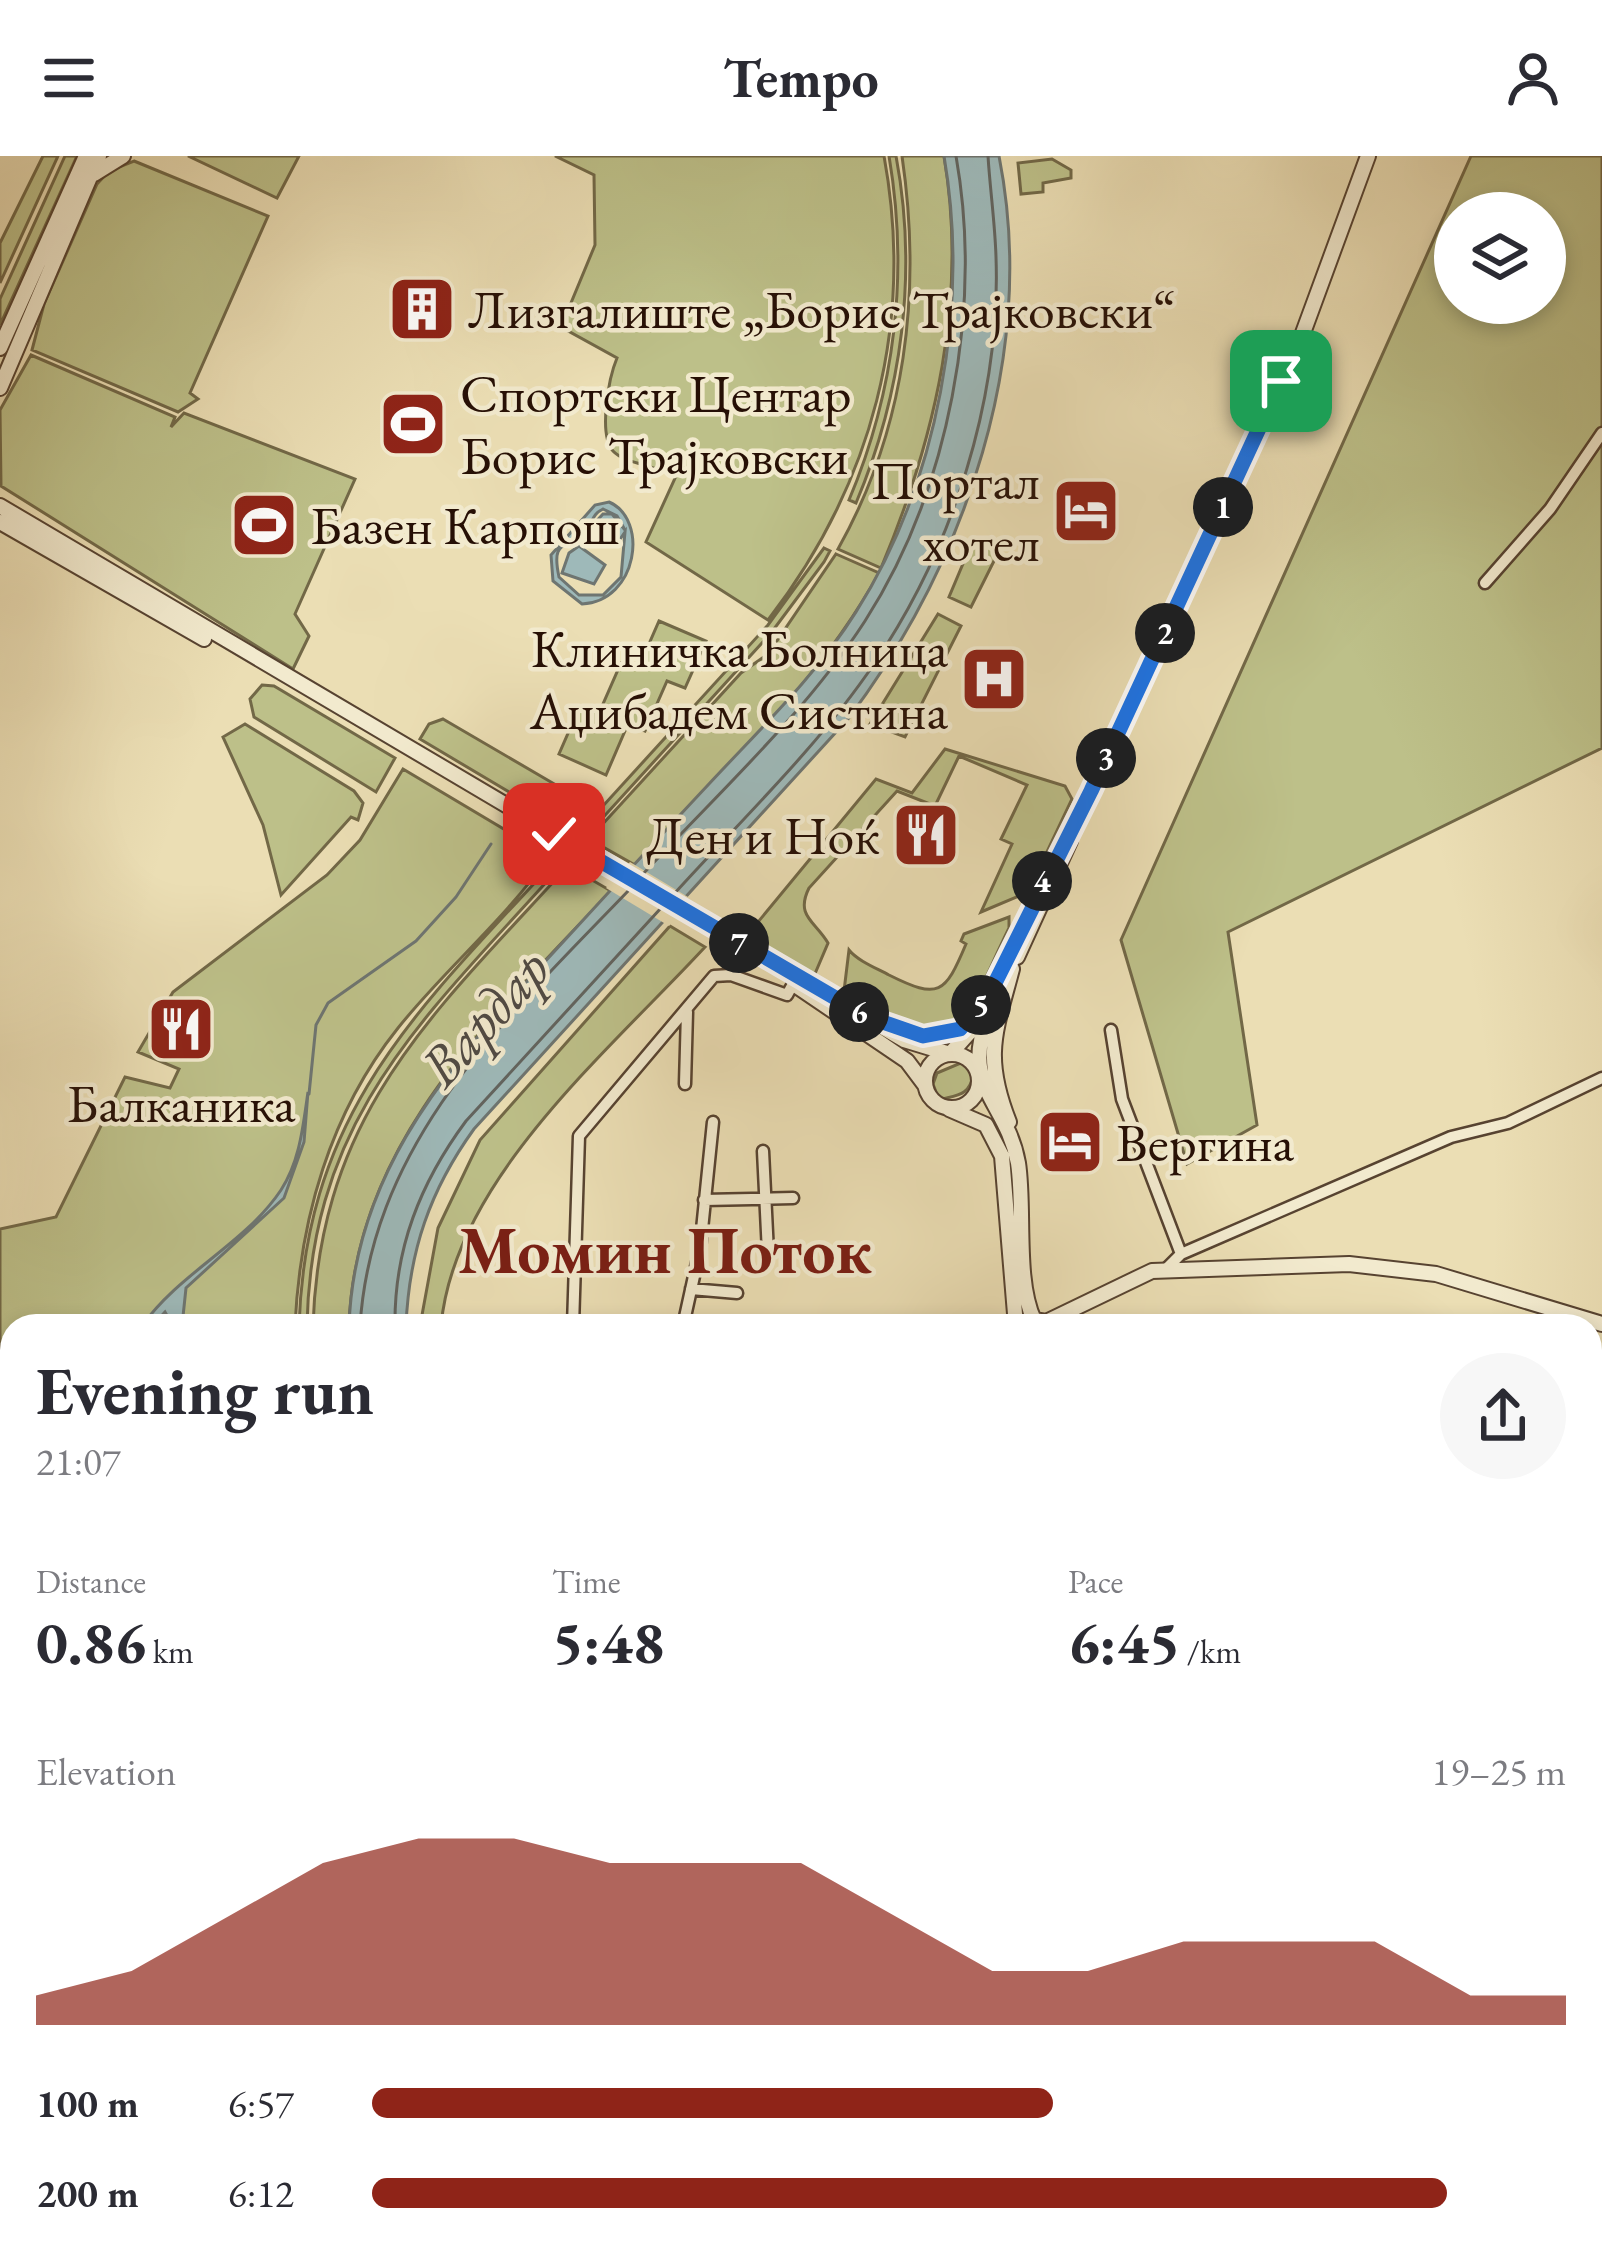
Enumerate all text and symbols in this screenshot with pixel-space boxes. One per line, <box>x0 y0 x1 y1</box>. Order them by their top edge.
text: Tempo <box>723 43 879 113</box>
icon: menu <box>36 45 102 111</box>
icon: person <box>1500 45 1566 111</box>
map controls <box>1434 192 1566 324</box>
button: layers <box>1434 192 1566 324</box>
building icon: Лизгалиште „Борис Трајковски“ <box>387 274 457 344</box>
place label: Лизгалиште „Борис Трајковски“ <box>468 274 1176 344</box>
pin <box>1230 330 1332 432</box>
icon: arrive <box>1248 348 1314 414</box>
place label: Спортски Центар Борис Трајковски <box>460 358 852 490</box>
sports icon: Спортски Центар Борис Трајковски <box>378 389 448 459</box>
place label: Портал хотел <box>871 445 1040 577</box>
hotel icon: Портал хотел <box>1051 476 1121 546</box>
pin: 1 <box>1193 477 1253 537</box>
text: 1 <box>1214 485 1232 528</box>
sports icon: Базен Карпош <box>229 490 299 560</box>
place label: Базен Карпош <box>310 490 620 560</box>
pin: 2 <box>1135 603 1195 663</box>
text: 2 <box>1156 611 1174 654</box>
place label: Клиничка Болница Аџибадем Систина <box>529 613 948 745</box>
hospital icon: Клиничка Болница Аџибадем Систина <box>959 644 1029 714</box>
pin: 3 <box>1076 728 1136 788</box>
text: 3 <box>1097 736 1115 779</box>
pin <box>503 783 605 885</box>
place label: Ден и Ноќ <box>646 800 880 870</box>
restaurant icon: Ден и Ноќ <box>891 800 961 870</box>
icon: check <box>521 801 587 867</box>
pin: 4 <box>1012 851 1072 911</box>
text: 4 <box>1033 859 1051 902</box>
pin: 7 <box>709 913 769 973</box>
text: 7 <box>730 921 748 964</box>
water label: Вардар <box>402 933 565 1103</box>
pin: 5 <box>951 975 1011 1035</box>
pin: 6 <box>829 982 889 1042</box>
text: 5 <box>972 983 990 1026</box>
text: 6 <box>850 990 868 1033</box>
restaurant icon: Балканика <box>146 994 216 1064</box>
place label: Балканика <box>67 1068 296 1138</box>
hotel icon: Вергина <box>1035 1107 1105 1177</box>
place label: Вергина <box>1116 1107 1295 1177</box>
district label: Момин Поток <box>458 1207 873 1293</box>
text: Evening run <box>36 1348 374 1434</box>
button: share <box>1440 1353 1566 1479</box>
text: 21:07 <box>36 1436 121 1487</box>
text: Distance <box>36 1560 146 1603</box>
text: Time <box>552 1560 621 1603</box>
text: Pace <box>1068 1560 1123 1603</box>
text: 0.86 <box>36 1603 146 1681</box>
text: 5:48 <box>552 1603 664 1681</box>
text: 6:45 <box>1068 1603 1180 1681</box>
text: km <box>146 1630 194 1673</box>
text: /km <box>1180 1630 1241 1673</box>
text: Elevation <box>36 1746 176 1797</box>
text: 19–25 m <box>1432 1746 1566 1797</box>
text: 100 m <box>36 2078 139 2129</box>
text: 6:57 <box>228 2078 294 2129</box>
text: 200 m <box>36 2168 139 2219</box>
text: 6:12 <box>228 2168 294 2219</box>

